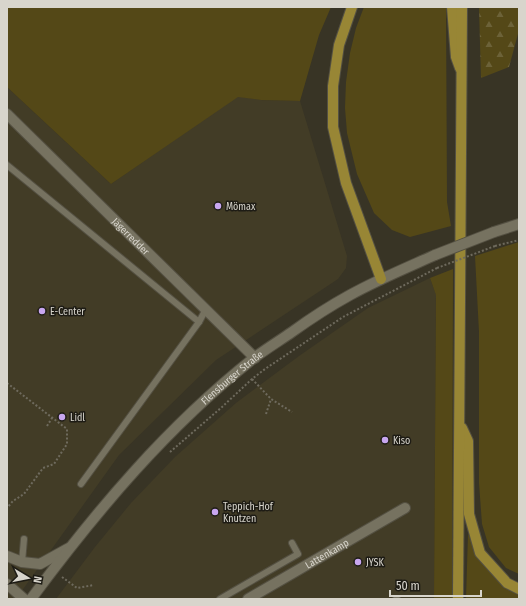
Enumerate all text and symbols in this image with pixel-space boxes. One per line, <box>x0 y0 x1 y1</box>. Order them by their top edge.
marker: Mömax <box>213 201 223 211</box>
place label: Mömax <box>226 201 256 213</box>
street label: Jägerredder <box>109 216 152 258</box>
marker: E-Center <box>37 306 47 316</box>
place label: E-Center <box>50 306 85 318</box>
street label: Flensburger Straße <box>199 348 266 407</box>
marker: Lidl <box>57 412 67 422</box>
place label: Lidl <box>70 412 85 424</box>
marker: Kiso <box>380 435 390 445</box>
place label: Kiso <box>393 435 410 447</box>
place label: Teppich-Hof Knutzen <box>223 501 274 525</box>
marker: Teppich-Hof Knutzen <box>210 507 220 517</box>
street label: Lattenkamp <box>303 537 351 572</box>
marker: JYSK <box>353 557 363 567</box>
place label: JYSK <box>366 557 384 569</box>
north arrow <box>8 558 48 598</box>
scale bar <box>390 572 481 598</box>
text: N <box>30 575 44 584</box>
text: 50 m <box>396 579 420 593</box>

